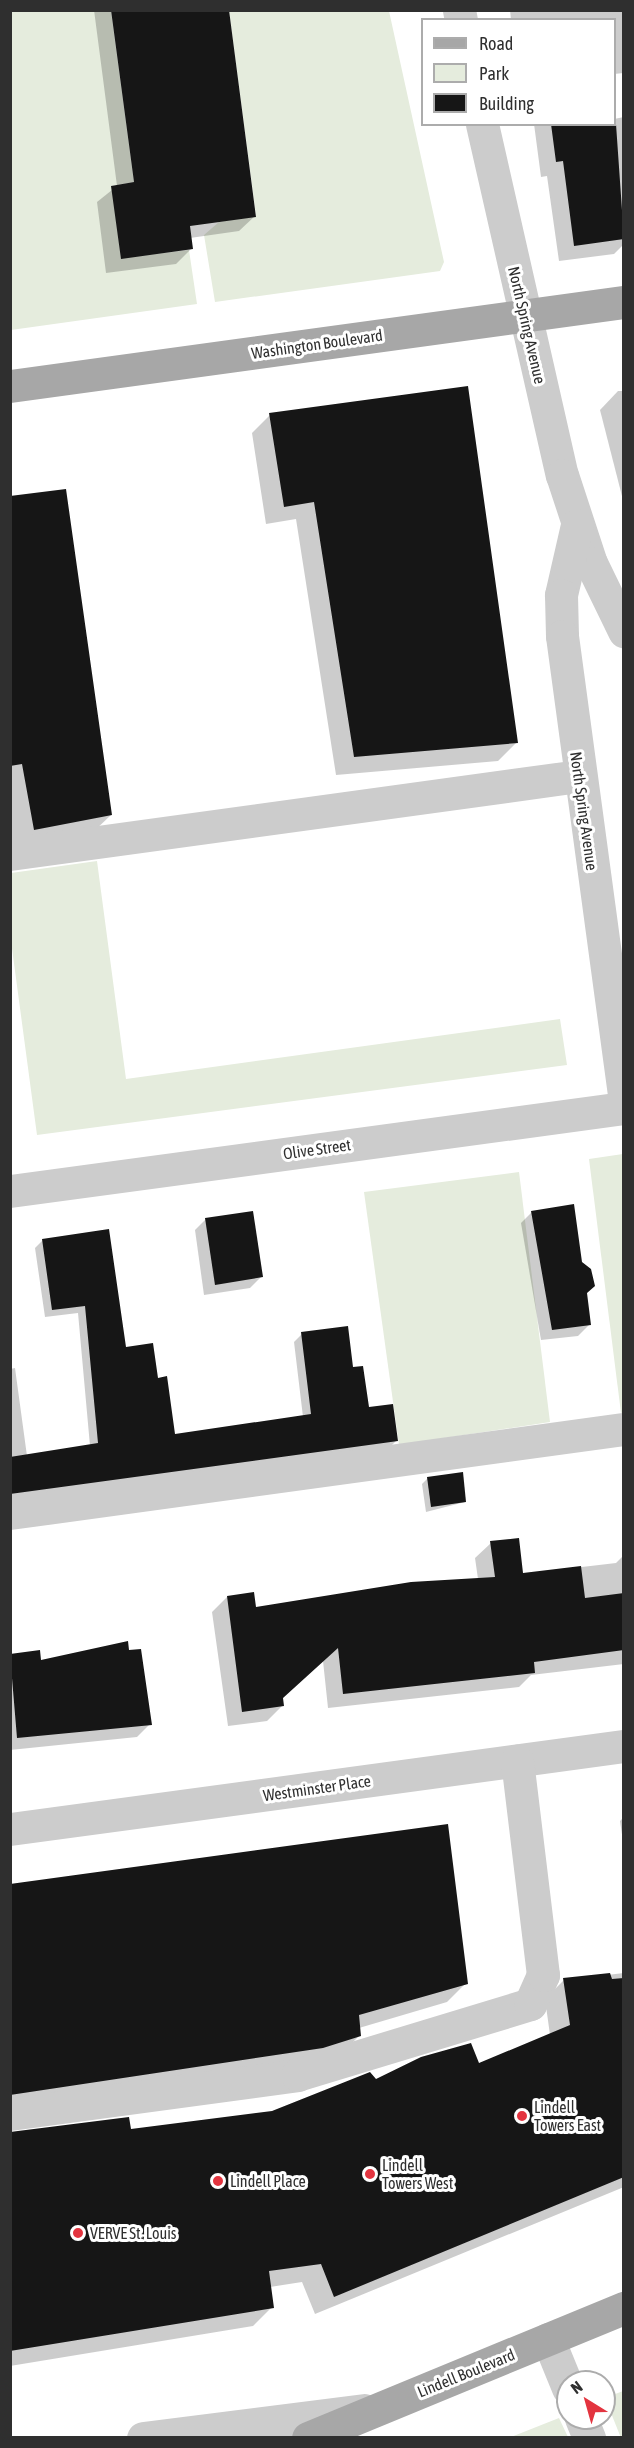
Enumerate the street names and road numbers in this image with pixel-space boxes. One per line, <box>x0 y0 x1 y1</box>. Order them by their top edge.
street label: North Spring Avenue <box>504 264 550 386</box>
street label: Washington Boulevard <box>250 325 384 363</box>
street label: North Spring Avenue <box>566 750 602 872</box>
street label: Olive Street <box>282 1135 352 1163</box>
street label: Westminster Place <box>262 1771 372 1805</box>
street label: Lindell Boulevard <box>414 2345 518 2401</box>

